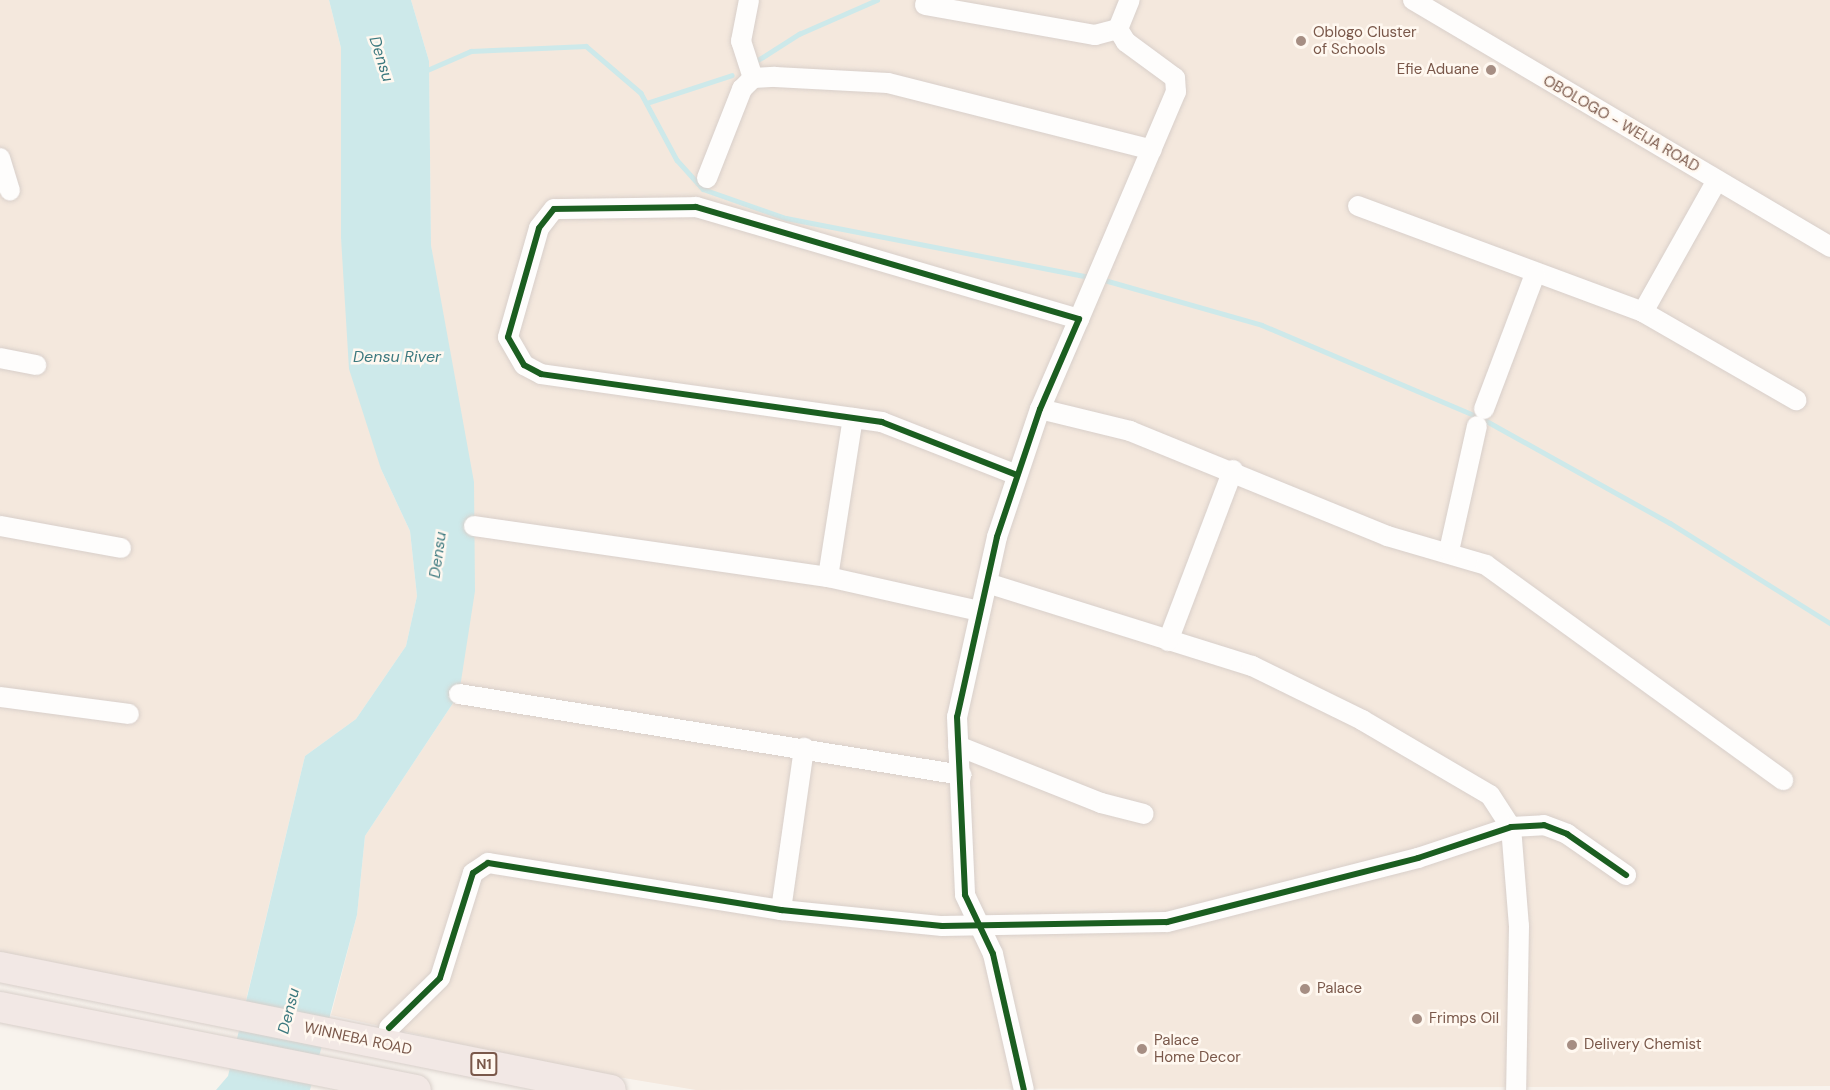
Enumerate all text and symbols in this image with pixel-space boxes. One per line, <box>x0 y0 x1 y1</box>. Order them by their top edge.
place label: Oblogo Cluster of Schools <box>1313 23 1417 58</box>
water label: Densu <box>365 34 397 84</box>
marker: Oblogo Cluster of Schools <box>1294 34 1308 48</box>
place label: Efie Aduane <box>1397 61 1479 79</box>
marker: Efie Aduane <box>1484 63 1498 77</box>
street label: OBOLOGO - WEIJA ROAD <box>1540 72 1702 176</box>
water label: Densu River <box>353 347 441 367</box>
water label: Densu <box>425 531 451 579</box>
place label: Palace <box>1317 980 1362 998</box>
marker: Palace <box>1298 982 1312 996</box>
water label: Densu <box>274 986 304 1036</box>
place label: Frimps Oil <box>1429 1010 1499 1028</box>
marker: Frimps Oil <box>1410 1012 1424 1026</box>
street label: WINNEBA ROAD <box>302 1019 414 1059</box>
place label: Palace Home Decor <box>1154 1031 1241 1066</box>
place label: Delivery Chemist <box>1584 1036 1702 1054</box>
marker: Delivery Chemist <box>1565 1038 1579 1052</box>
marker: Palace Home Decor <box>1135 1042 1149 1056</box>
road number: N1 <box>469 1053 499 1075</box>

